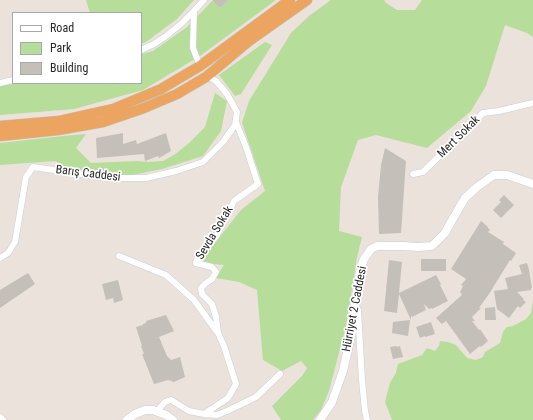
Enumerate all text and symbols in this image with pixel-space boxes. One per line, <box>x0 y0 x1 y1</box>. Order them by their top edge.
legend <box>12 12 142 84</box>
text: Road <box>50 21 74 35</box>
text: Park <box>50 41 71 55</box>
text: Building <box>50 61 88 75</box>
street label: Mert Sokak <box>435 113 483 161</box>
street label: Barış Caddesi <box>55 163 121 185</box>
street label: Sevda Sokak <box>193 204 237 262</box>
street label: Hürriyet 2 Caddesi <box>340 265 370 353</box>

